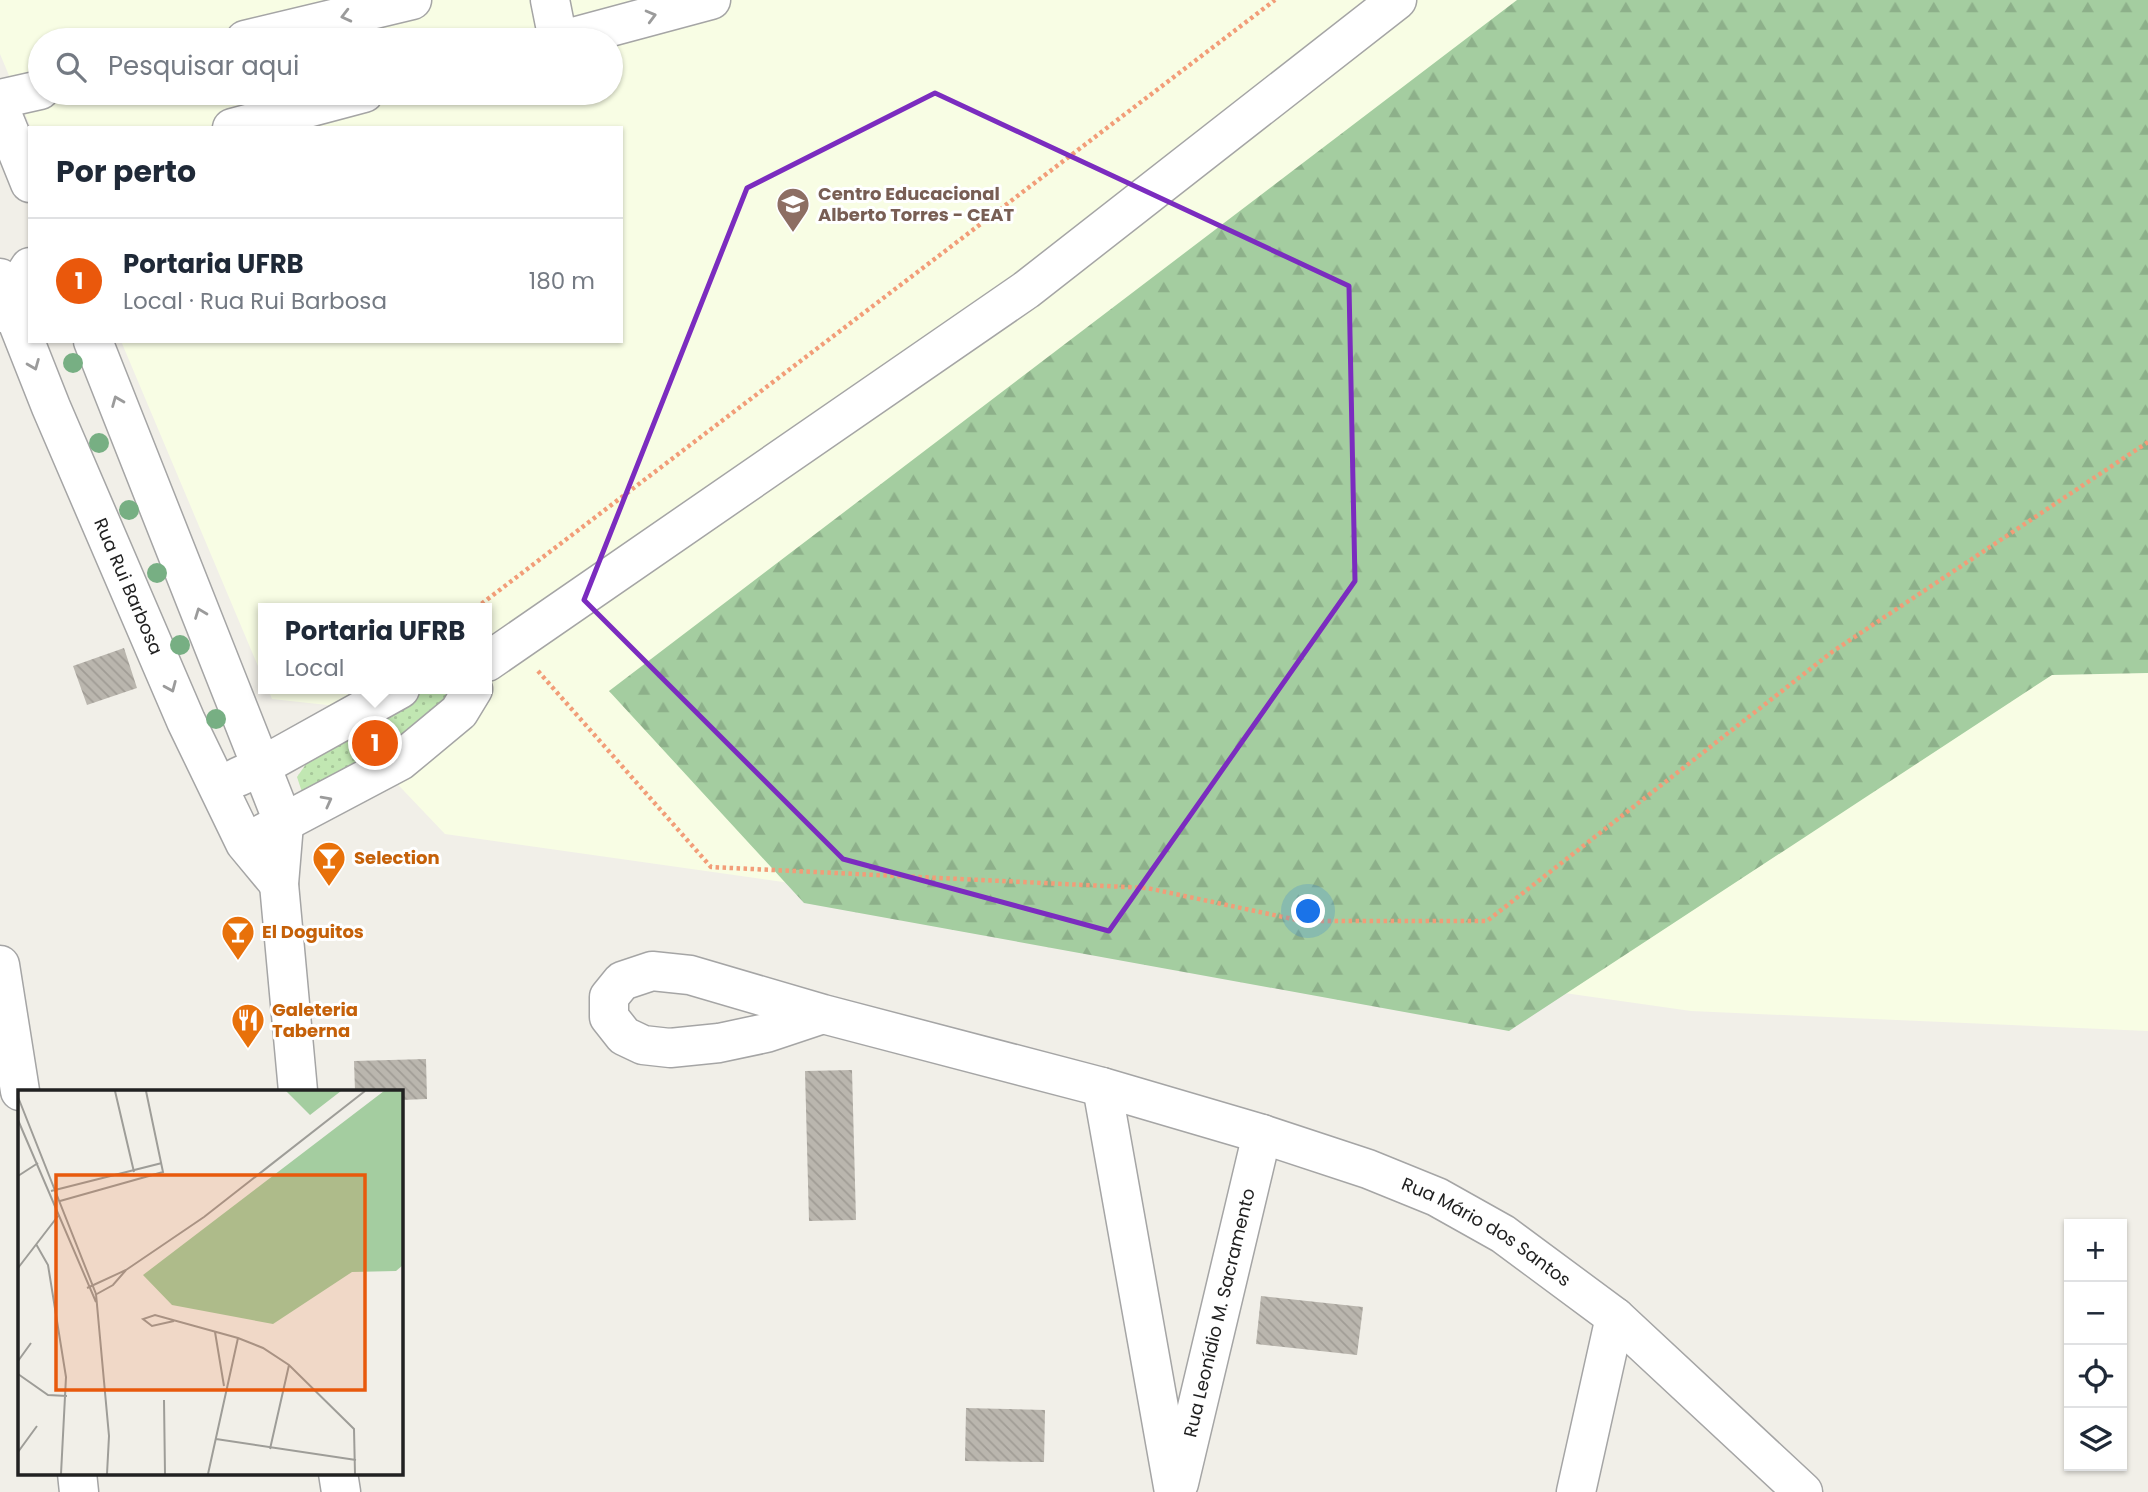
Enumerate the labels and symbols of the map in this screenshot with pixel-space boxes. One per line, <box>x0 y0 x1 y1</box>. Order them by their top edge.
one-way arrow <box>340 8 352 22</box>
one-way arrow <box>645 10 657 24</box>
place label: Centro Educacional Alberto Torres - CEAT <box>818 181 1015 227</box>
school or university icon: Centro Educacional Alberto Torres - CEAT <box>774 185 812 234</box>
one-way arrow <box>26 358 40 370</box>
one-way arrow <box>111 395 125 407</box>
street label: Rua Rui Barbosa <box>88 514 169 658</box>
one-way arrow <box>194 607 208 619</box>
one-way arrow <box>163 680 177 692</box>
pin: 1 <box>352 717 398 769</box>
one-way arrow <box>320 796 333 809</box>
bar icon: Selection <box>310 839 348 888</box>
place label: Selection <box>354 845 440 870</box>
your location <box>1291 894 1325 928</box>
bar icon: El Doguitos <box>219 913 257 962</box>
place label: El Doguitos <box>262 919 364 944</box>
place label: Galeteria Taberna <box>272 997 358 1043</box>
restaurant icon: Galeteria Taberna <box>229 1001 267 1050</box>
inset map <box>18 1090 402 1474</box>
street label: Rua Mário dos Santos <box>1398 1171 1576 1292</box>
street label: Rua Leonídio M. Sacramento <box>1177 1186 1261 1440</box>

